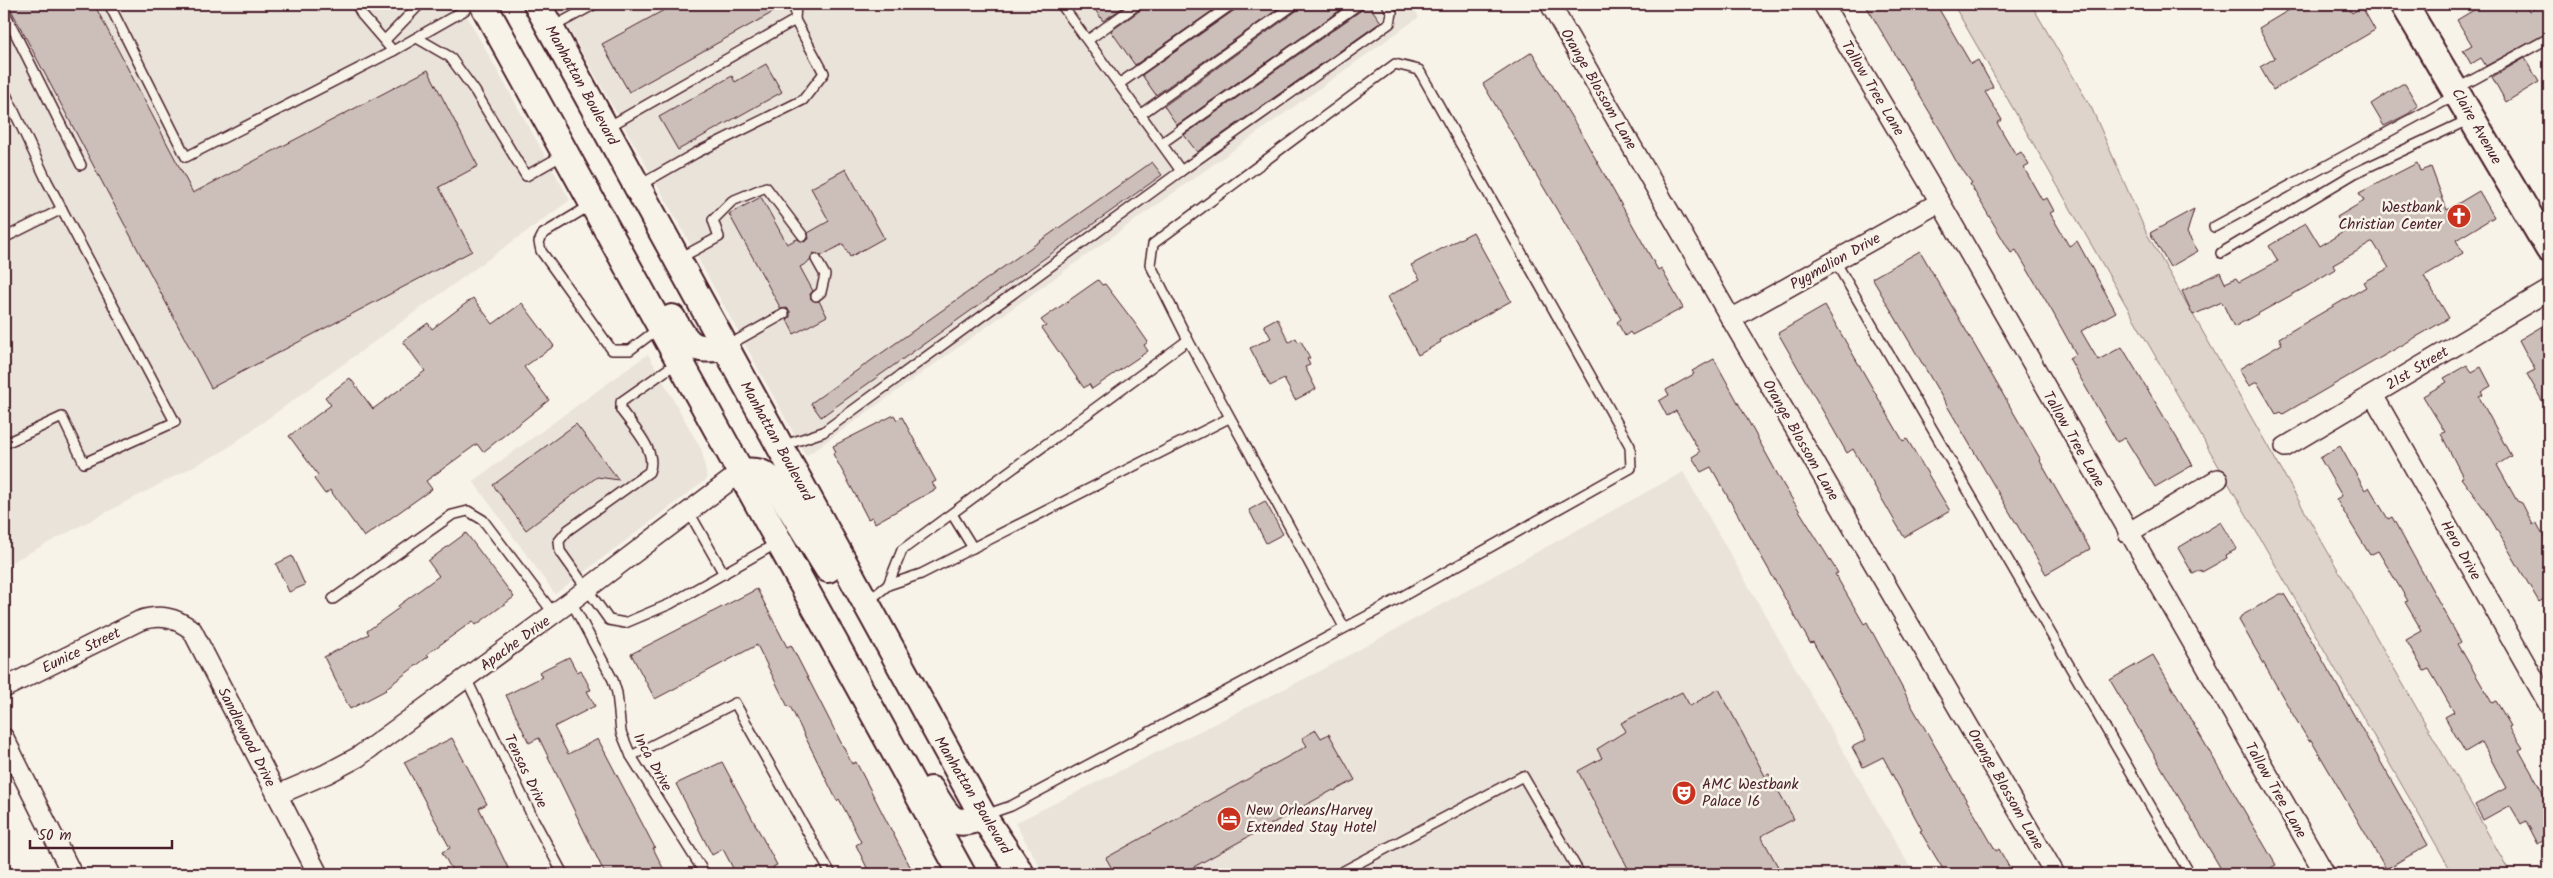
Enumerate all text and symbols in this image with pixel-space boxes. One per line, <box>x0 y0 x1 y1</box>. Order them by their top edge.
street label: Manhattan Boulevard <box>538 21 624 151</box>
street label: Orange Blossom Lane <box>1554 24 1643 155</box>
street label: Tallow Tree Lane <box>1834 36 1910 141</box>
street label: Claire Avenue <box>2444 84 2508 170</box>
place label: Westbank Christian Center <box>2338 196 2443 237</box>
church icon: Westbank Christian Center <box>2446 203 2472 229</box>
street label: Pygmalion Drive <box>1786 227 1886 297</box>
street label: 21st Street <box>2381 341 2454 397</box>
street label: Orange Blossom Lane <box>1756 375 1845 506</box>
street label: Manhattan Boulevard <box>733 377 819 507</box>
street label: Tallow Tree Lane <box>2036 387 2111 492</box>
street label: Hero Drive <box>2433 516 2487 585</box>
street label: Apache Drive <box>475 610 556 678</box>
street label: Eunice Street <box>38 621 125 680</box>
street label: Sandlewood Drive <box>211 683 282 792</box>
street label: Orange Blossom Lane <box>1961 724 2050 855</box>
street label: Inca Drive <box>626 729 678 796</box>
street label: Tensas Drive <box>497 730 554 813</box>
street label: Manhattan Boulevard <box>927 732 1017 860</box>
street label: Tallow Tree Lane <box>2238 738 2313 843</box>
place label: AMC Westbank Palace 16 <box>1702 773 1800 814</box>
theatre icon: AMC Westbank Palace 16 <box>1671 780 1697 806</box>
place label: New Orleans/Harvey Extended Stay Hotel <box>1246 799 1377 840</box>
hotel icon: New Orleans/Harvey Extended Stay Hotel <box>1216 806 1242 832</box>
scale bar <box>30 818 172 850</box>
text: 50 m <box>38 824 72 848</box>

